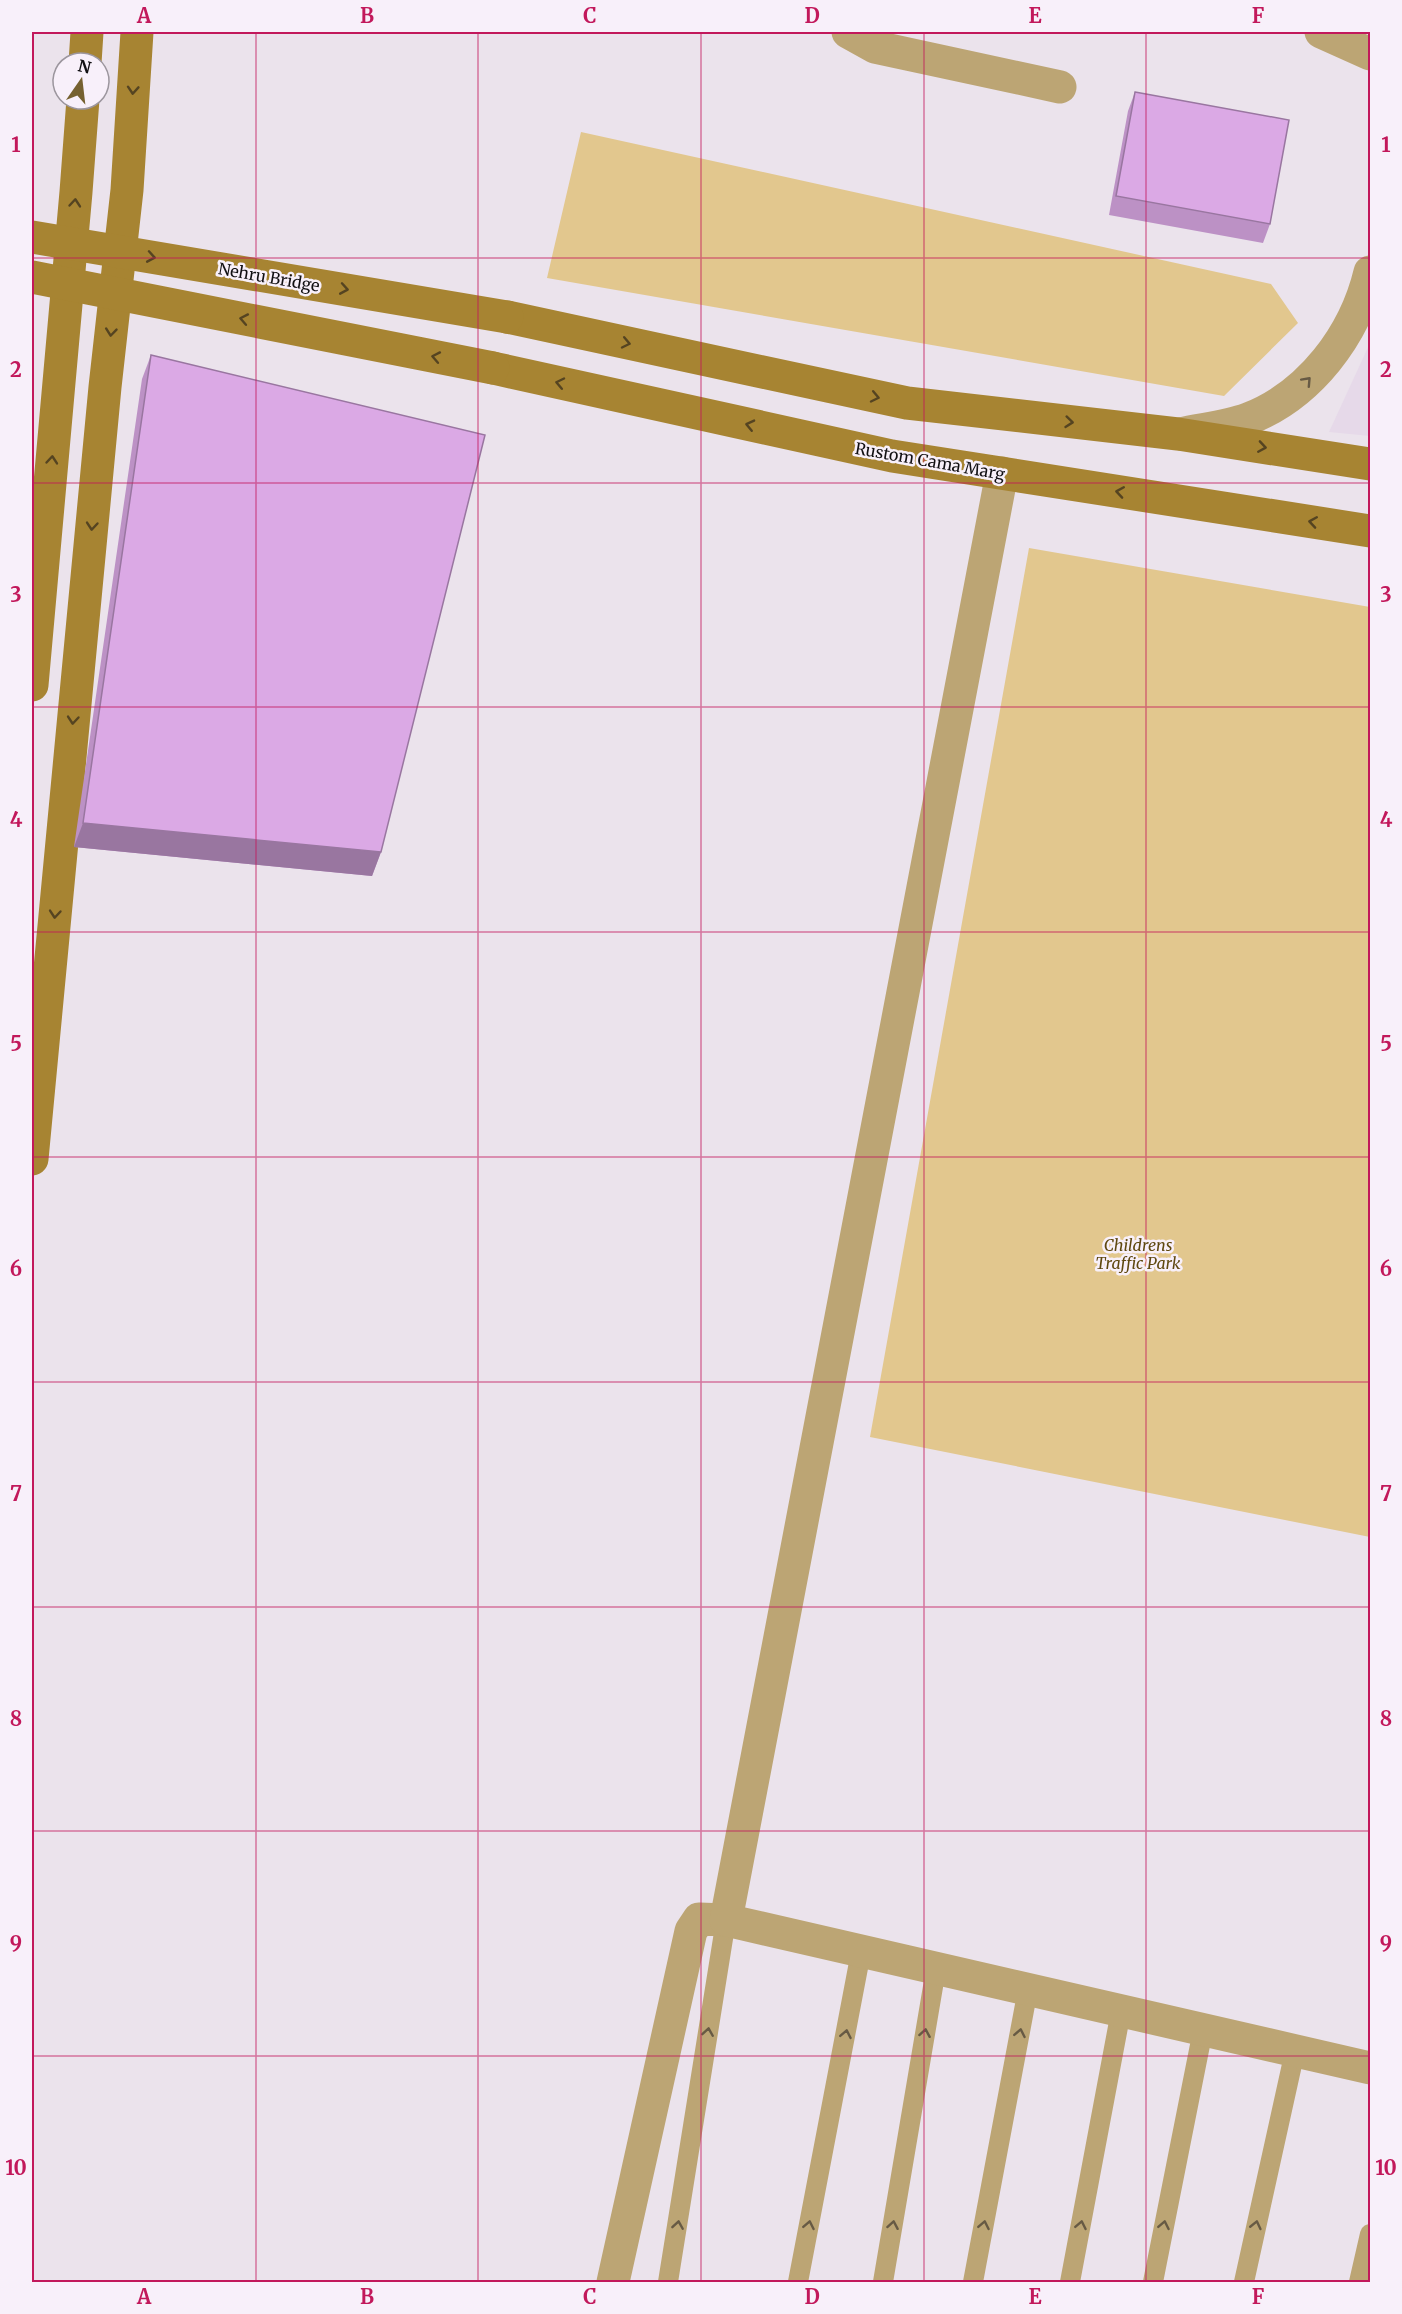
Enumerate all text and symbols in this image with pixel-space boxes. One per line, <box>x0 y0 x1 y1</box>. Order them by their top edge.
text: A <box>136 3 152 28</box>
text: B <box>360 3 374 28</box>
text: C <box>583 3 597 28</box>
text: D <box>804 3 820 28</box>
text: E <box>1028 3 1042 28</box>
text: F <box>1252 3 1265 28</box>
north arrow <box>51 51 111 111</box>
text: N <box>76 55 94 78</box>
one-way arrow <box>127 85 140 94</box>
text: 1 <box>11 132 21 157</box>
text: 1 <box>1381 132 1391 157</box>
one-way arrow <box>69 198 82 207</box>
one-way arrow <box>146 250 156 263</box>
street label: Nehru Bridge <box>217 258 321 296</box>
one-way arrow <box>339 283 348 295</box>
one-way arrow <box>240 313 250 326</box>
one-way arrow <box>105 327 118 336</box>
one-way arrow <box>621 335 631 348</box>
one-way arrow <box>431 351 441 364</box>
text: 2 <box>10 357 22 382</box>
text: 2 <box>1380 357 1392 382</box>
one-way arrow <box>555 377 565 390</box>
one-way arrow <box>1300 377 1311 388</box>
one-way arrow <box>870 389 880 402</box>
one-way arrow <box>1064 415 1073 428</box>
one-way arrow <box>746 420 756 433</box>
street label: Rustom Cama Marg <box>853 438 1007 484</box>
one-way arrow <box>1257 440 1267 453</box>
one-way arrow <box>45 455 58 464</box>
one-way arrow <box>1115 486 1125 499</box>
one-way arrow <box>1308 517 1317 529</box>
one-way arrow <box>86 521 99 530</box>
text: 3 <box>10 582 22 607</box>
text: 3 <box>1380 582 1392 607</box>
one-way arrow <box>67 715 80 724</box>
text: 4 <box>10 807 23 832</box>
text: 4 <box>1380 807 1393 832</box>
one-way arrow <box>49 909 62 918</box>
text: 5 <box>10 1031 22 1056</box>
text: 5 <box>1380 1031 1392 1056</box>
park label: Childrens Traffic Park <box>1095 1235 1181 1273</box>
text: 6 <box>10 1256 22 1281</box>
text: 6 <box>1380 1256 1392 1281</box>
text: 7 <box>10 1481 22 1506</box>
text: 7 <box>1380 1481 1392 1506</box>
text: 8 <box>10 1706 22 1731</box>
text: 8 <box>1380 1706 1392 1731</box>
text: 9 <box>10 1931 22 1956</box>
text: 9 <box>1380 1931 1392 1956</box>
one-way arrow <box>701 2027 714 2037</box>
one-way arrow <box>919 2028 931 2037</box>
one-way arrow <box>839 2029 852 2039</box>
one-way arrow <box>1013 2029 1026 2039</box>
text: 10 <box>5 2155 27 2180</box>
text: 10 <box>1375 2155 1397 2180</box>
one-way arrow <box>671 2220 683 2229</box>
one-way arrow <box>802 2220 815 2230</box>
one-way arrow <box>886 2220 899 2230</box>
one-way arrow <box>977 2220 990 2230</box>
one-way arrow <box>1074 2220 1087 2230</box>
one-way arrow <box>1157 2220 1170 2230</box>
one-way arrow <box>1249 2221 1262 2231</box>
text: A <box>136 2284 152 2309</box>
text: B <box>360 2284 374 2309</box>
text: C <box>583 2284 597 2309</box>
text: D <box>804 2284 820 2309</box>
text: E <box>1028 2284 1042 2309</box>
text: F <box>1252 2284 1265 2309</box>

